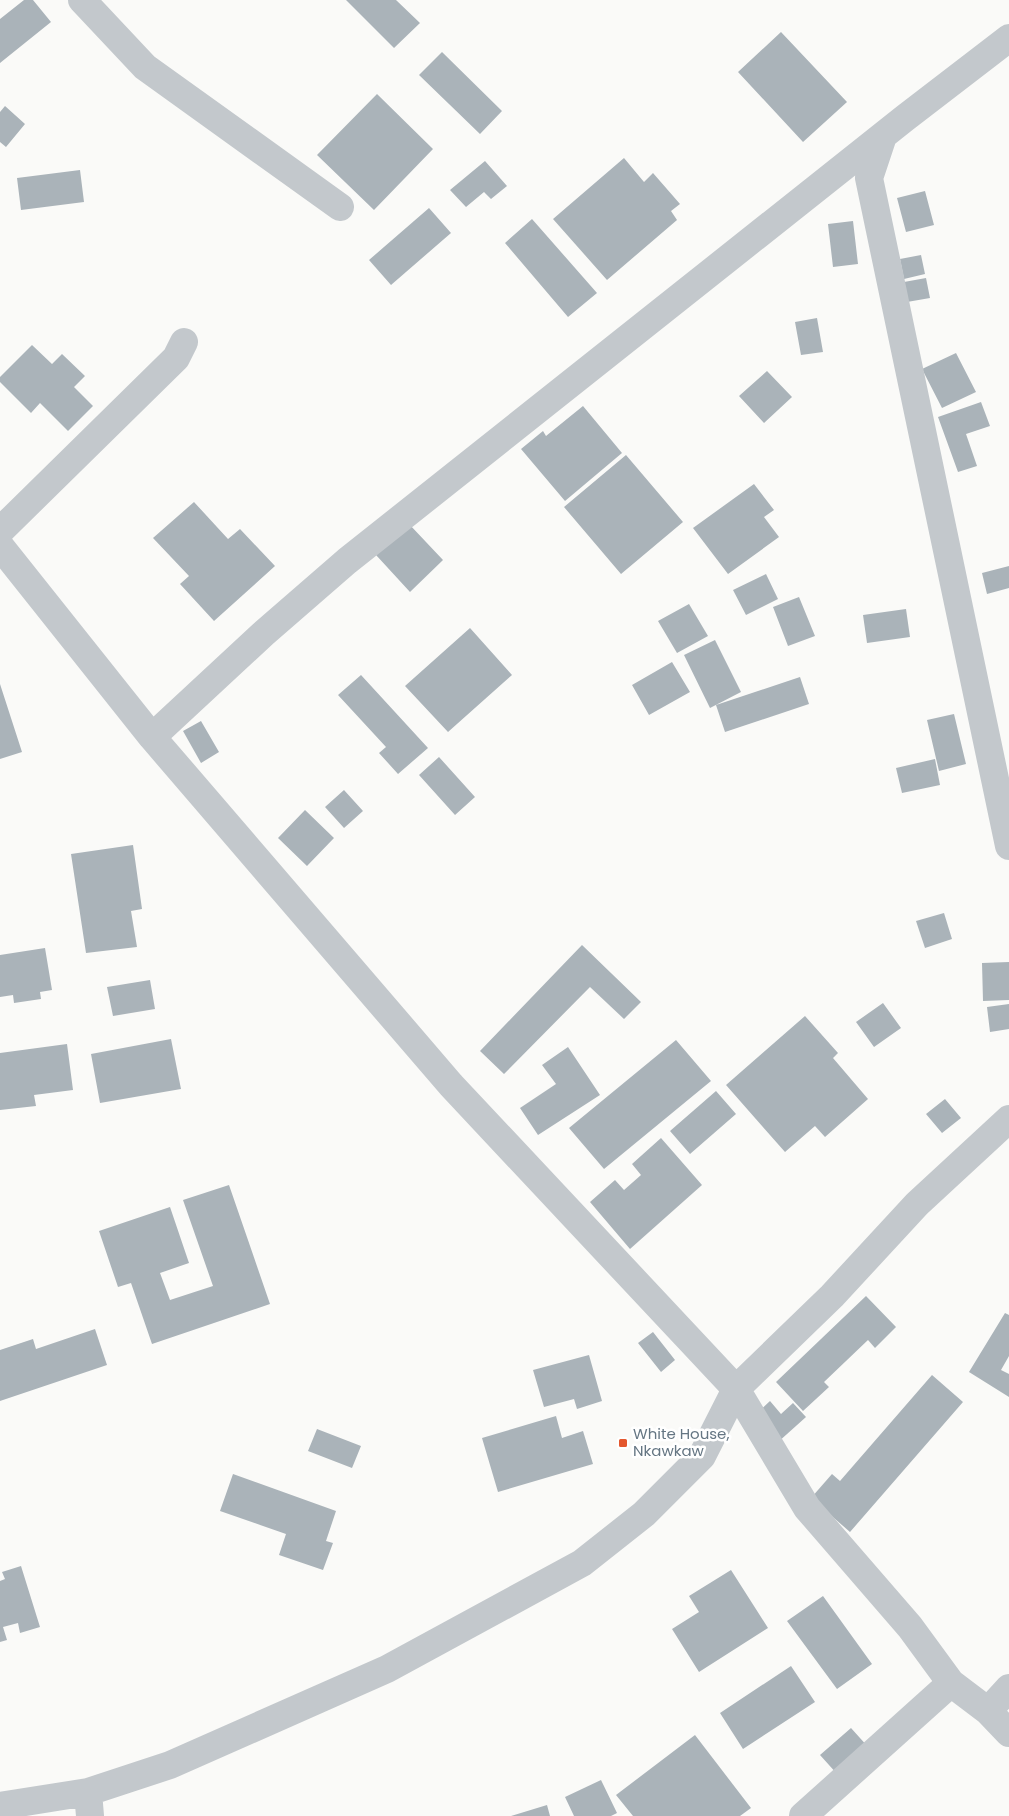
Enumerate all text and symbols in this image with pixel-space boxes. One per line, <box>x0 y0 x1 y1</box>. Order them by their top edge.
place label: White House, Nkawkaw <box>633 1423 729 1461</box>
marker: White House, Nkawkaw <box>617 1437 629 1449</box>

